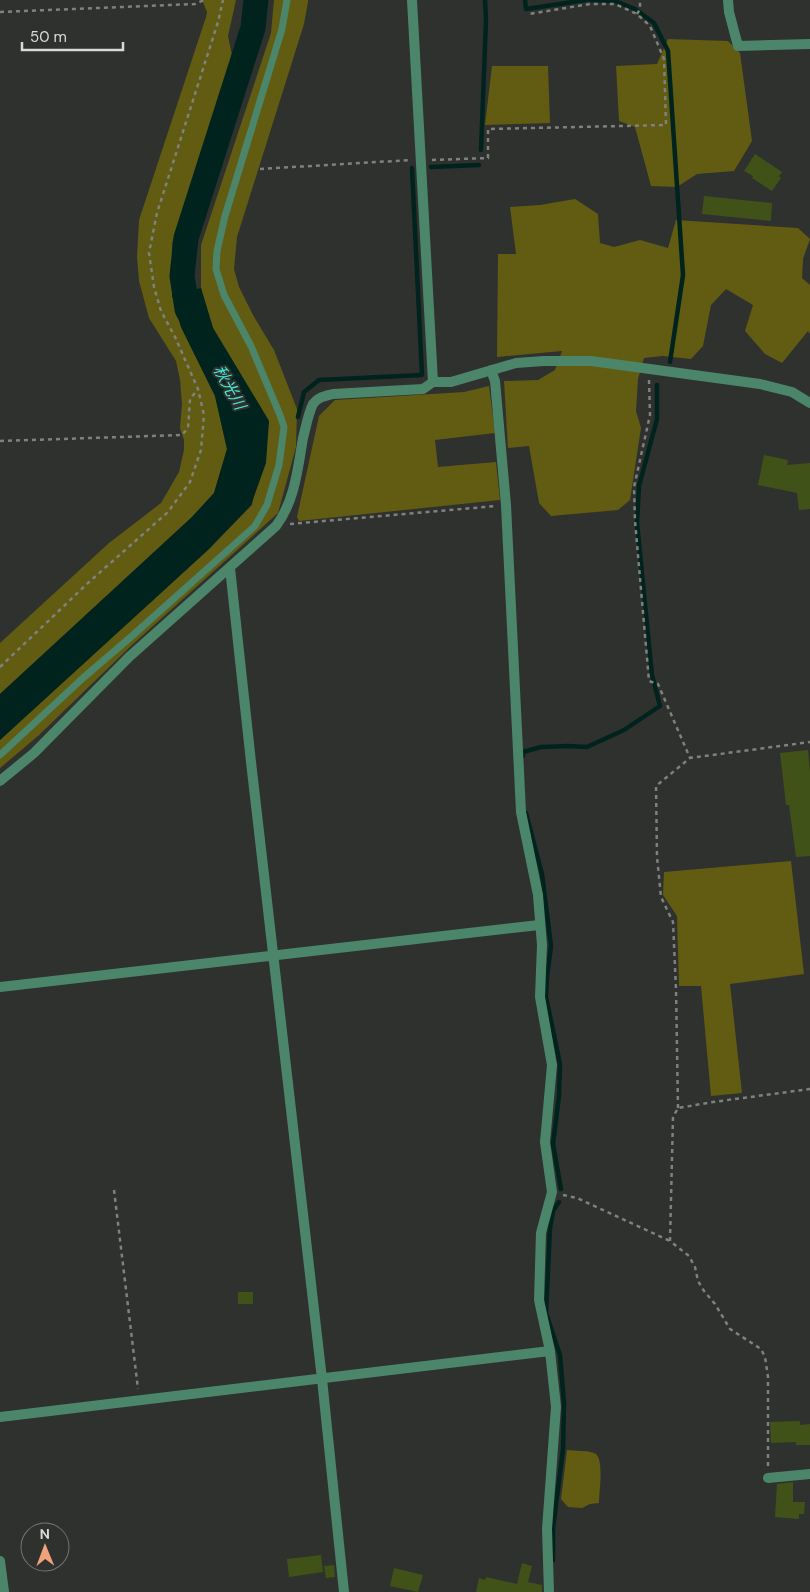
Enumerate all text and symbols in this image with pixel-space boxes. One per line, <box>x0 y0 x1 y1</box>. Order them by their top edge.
scale bar <box>22 20 124 52</box>
text: 50 m <box>30 27 67 47</box>
water label: 秋光川 <box>209 361 251 415</box>
north arrow <box>20 1522 70 1572</box>
text: N <box>40 1525 50 1543</box>

